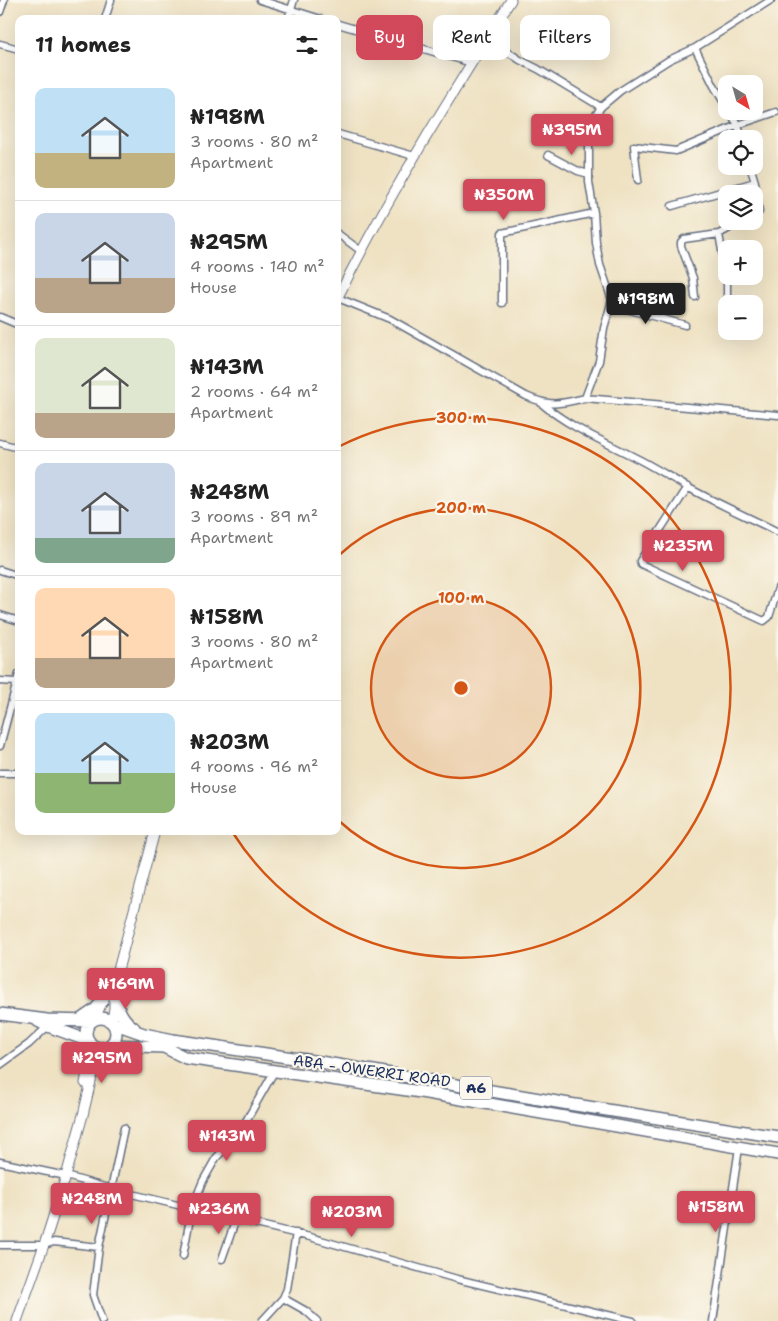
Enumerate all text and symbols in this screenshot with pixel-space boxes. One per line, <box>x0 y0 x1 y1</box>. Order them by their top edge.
chip: Buy <box>356 15 423 60</box>
chip: Rent <box>433 15 510 60</box>
chip: Filters <box>520 15 610 60</box>
text: 11 homes <box>35 31 131 59</box>
icon: filters <box>293 31 321 59</box>
north arrow <box>718 75 762 120</box>
map controls <box>718 75 763 340</box>
text: ₦198M <box>190 103 265 131</box>
icon: home <box>75 108 135 168</box>
pin: ₦395M <box>537 114 607 156</box>
text: ₦395M <box>542 119 602 140</box>
button: locate <box>718 130 763 175</box>
text: 3 rooms · 80 m² <box>190 131 318 152</box>
text: Apartment <box>190 152 273 173</box>
pin: ₦350M <box>469 178 539 221</box>
text: ₦350M <box>474 184 534 205</box>
button: layers <box>718 185 763 230</box>
text: ₦295M <box>190 228 268 256</box>
icon: home <box>75 233 135 293</box>
button: + <box>718 240 763 285</box>
text: 4 rooms · 140 m² <box>190 256 325 277</box>
text: House <box>190 277 237 298</box>
pin: ₦198M <box>611 282 681 325</box>
text: ₦198M <box>617 288 675 309</box>
button: − <box>718 295 763 340</box>
text: ₦143M <box>190 353 264 381</box>
icon: home <box>75 358 135 418</box>
text: 2 rooms · 64 m² <box>190 381 318 402</box>
text: Apartment <box>190 402 273 423</box>
text: 300 m <box>436 408 486 428</box>
text: ₦248M <box>190 478 269 506</box>
icon: home <box>75 483 135 543</box>
text: 200 m <box>436 498 486 518</box>
text: 3 rooms · 89 m² <box>190 506 318 527</box>
text: Apartment <box>190 527 273 548</box>
pin: ₦235M <box>648 530 718 572</box>
text: ₦235M <box>653 535 713 556</box>
text: 100 m <box>438 588 484 608</box>
text: ₦158M <box>190 603 264 631</box>
icon: home <box>75 608 135 668</box>
text: 3 rooms · 80 m² <box>190 631 318 652</box>
text: Apartment <box>190 652 273 673</box>
centre of rings <box>452 679 470 697</box>
text: ₦203M <box>190 728 269 756</box>
icon: home <box>75 733 135 793</box>
text: 4 rooms · 96 m² <box>190 756 318 777</box>
text: House <box>190 777 237 798</box>
pin: ₦169M <box>91 968 161 1010</box>
text: ₦169M <box>98 973 154 994</box>
pin: ₦295M <box>67 1042 137 1084</box>
text: ₦295M <box>72 1047 132 1068</box>
street label: ABA - OWERRI ROAD <box>292 1050 452 1092</box>
road number: A6 <box>460 1076 492 1100</box>
pin: ₦143M <box>192 1120 262 1162</box>
text: ₦143M <box>199 1125 255 1146</box>
pin: ₦248M <box>57 1182 127 1225</box>
text: ₦248M <box>62 1188 122 1209</box>
pin: ₦158M <box>681 1190 751 1233</box>
pin: ₦236M <box>184 1192 254 1235</box>
pin: ₦203M <box>317 1196 387 1238</box>
text: ₦158M <box>688 1196 744 1217</box>
text: ₦236M <box>189 1198 249 1219</box>
text: ₦203M <box>322 1201 382 1222</box>

